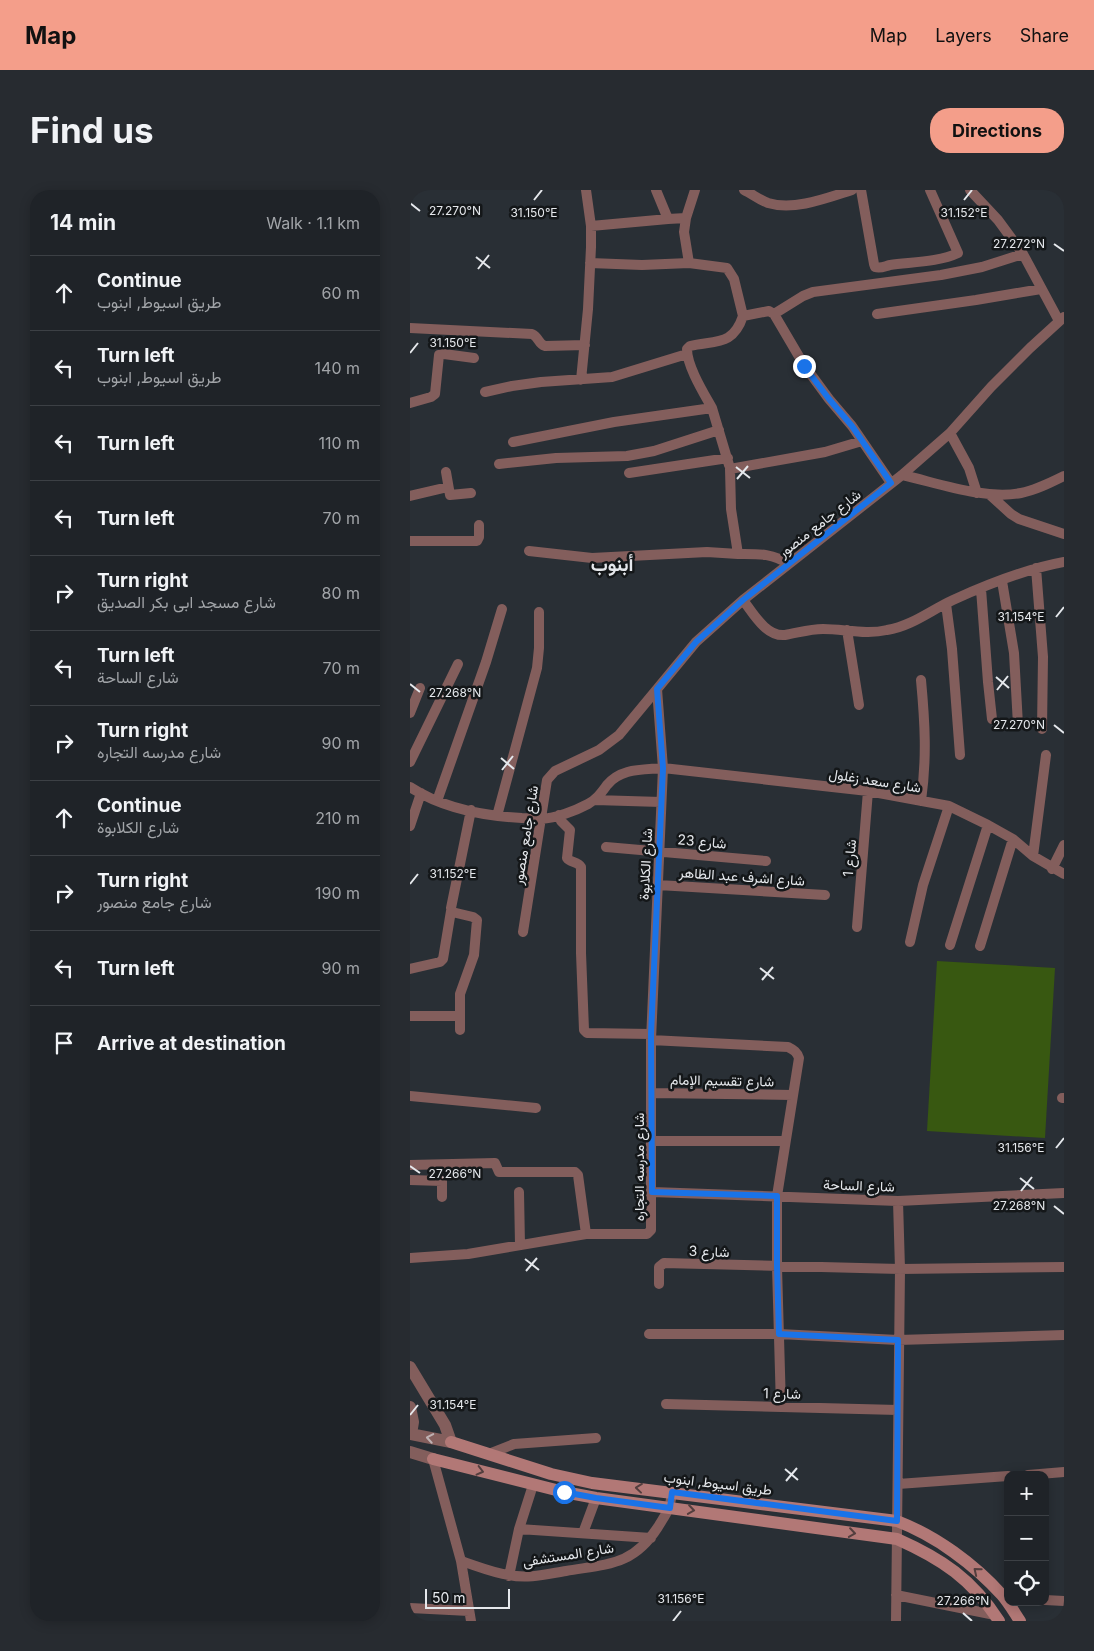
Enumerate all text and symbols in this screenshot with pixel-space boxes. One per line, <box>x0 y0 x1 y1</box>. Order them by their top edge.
text: Map <box>25 21 76 50</box>
text: Map <box>870 25 907 46</box>
text: Layers <box>935 25 992 46</box>
text: Share <box>1020 25 1069 46</box>
button: Directions <box>930 108 1064 153</box>
text: Find us <box>30 109 154 151</box>
text: 27.270°N <box>429 203 481 218</box>
text: 31.150°E <box>510 205 558 220</box>
text: 31.152°E <box>941 205 987 220</box>
text: 14 min <box>50 210 116 235</box>
text: Walk · 1.1 km <box>266 213 360 233</box>
text: 27.272°N <box>993 236 1045 251</box>
text: Continue <box>97 269 182 292</box>
icon: ahead <box>50 279 78 307</box>
text: 60 m <box>321 283 360 303</box>
text: طريق اسيوط, ابنوب <box>97 292 221 312</box>
text: 31.150°E <box>429 335 477 350</box>
text: Turn left <box>97 344 175 367</box>
icon: left <box>50 354 78 382</box>
route end <box>793 355 816 378</box>
text: 140 m <box>315 358 360 378</box>
text: طريق اسيوط, ابنوب <box>97 367 221 387</box>
icon: left <box>50 429 78 457</box>
text: Turn left <box>97 432 175 455</box>
text: 110 m <box>318 433 360 453</box>
street label: شارع جامع منصور <box>774 485 866 564</box>
icon: left <box>50 504 78 532</box>
text: Turn left <box>97 507 175 530</box>
text: 70 m <box>323 508 360 528</box>
district label: أبنوب <box>591 553 633 577</box>
text: Turn right <box>97 569 188 592</box>
icon: right <box>50 579 78 607</box>
text: 80 m <box>321 583 360 603</box>
text: شارع مسجد ابى بكر الصديق <box>97 592 276 612</box>
text: 31.154°E <box>997 609 1045 624</box>
text: Turn left <box>97 644 175 667</box>
icon: left <box>50 654 78 682</box>
text: 70 m <box>323 658 360 678</box>
text: شارع الساحة <box>97 667 179 687</box>
text: 27.268°N <box>429 685 481 700</box>
text: 27.270°N <box>993 717 1045 732</box>
text: Turn right <box>97 719 188 742</box>
icon: right <box>50 729 78 757</box>
text: 90 m <box>321 733 360 753</box>
text: شارع مدرسه التجاره <box>97 742 221 762</box>
street label: شارع سعد زغلول <box>827 764 922 799</box>
street label: شارع جامع منصور <box>509 784 544 887</box>
text: Continue <box>97 794 182 817</box>
icon: ahead <box>50 804 78 832</box>
text: 210 m <box>315 808 360 828</box>
text: شارع الكلابوة <box>97 817 179 837</box>
street label: شارع الكلابوة <box>635 828 658 900</box>
street label: شارع 23 <box>676 830 727 855</box>
street label: شارع 1 <box>839 838 862 878</box>
street label: شارع اشرف عبد الظاهر <box>677 863 805 892</box>
text: 31.152°E <box>430 866 476 881</box>
text: Turn right <box>97 869 188 892</box>
icon: right <box>50 879 78 907</box>
text: 190 m <box>315 883 360 903</box>
text: شارع جامع منصور <box>97 892 212 912</box>
icon: left <box>50 954 78 982</box>
text: Turn left <box>97 957 175 980</box>
text: 90 m <box>321 958 360 978</box>
icon: arrive <box>50 1029 78 1057</box>
text: Arrive at destination <box>97 1032 286 1055</box>
street label: شارع تقسيم الإمام <box>670 1071 774 1092</box>
street label: شارع مدرسه التجاره <box>630 1113 650 1221</box>
text: 31.156°E <box>997 1140 1045 1155</box>
text: 27.266°N <box>429 1166 481 1181</box>
street label: شارع الساحة <box>823 1175 895 1198</box>
text: 27.268°N <box>993 1198 1045 1213</box>
street label: شارع 3 <box>688 1242 730 1263</box>
street label: شارع 1 <box>763 1384 801 1405</box>
text: 31.154°E <box>429 1397 477 1412</box>
one-way arrow <box>426 1433 435 1444</box>
one-way arrow <box>475 1466 483 1476</box>
street label: طريق اسيوط, ابنوب <box>663 1468 773 1499</box>
map controls <box>1004 1471 1049 1606</box>
button: + <box>1004 1471 1049 1516</box>
route start <box>553 1481 576 1504</box>
one-way arrow <box>635 1483 643 1494</box>
one-way arrow <box>687 1505 695 1515</box>
button: − <box>1004 1516 1049 1561</box>
one-way arrow <box>848 1527 856 1537</box>
street label: شارع المستشفى <box>521 1538 615 1573</box>
button: locate <box>1004 1561 1049 1606</box>
one-way arrow <box>974 1569 983 1577</box>
scale bar <box>425 1586 510 1609</box>
text: 50 m <box>432 1589 466 1606</box>
text: 31.156°E <box>657 1591 705 1606</box>
text: 27.266°N <box>937 1593 989 1608</box>

